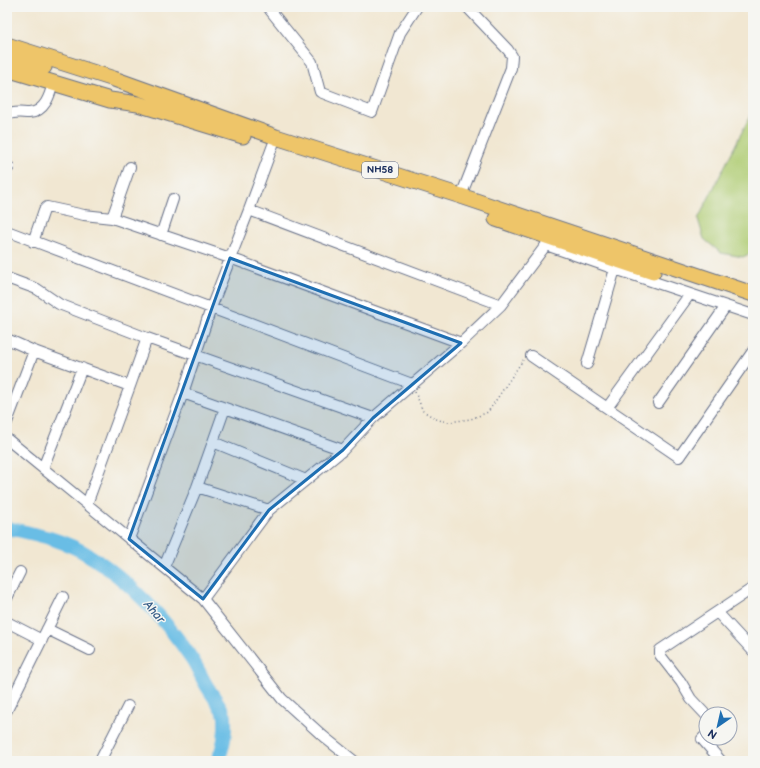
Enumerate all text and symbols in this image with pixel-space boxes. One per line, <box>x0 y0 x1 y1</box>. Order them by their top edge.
road number: NH58 <box>362 162 398 178</box>
water label: Ahar <box>139 597 169 628</box>
north arrow <box>698 706 738 746</box>
text: N <box>706 726 720 742</box>

